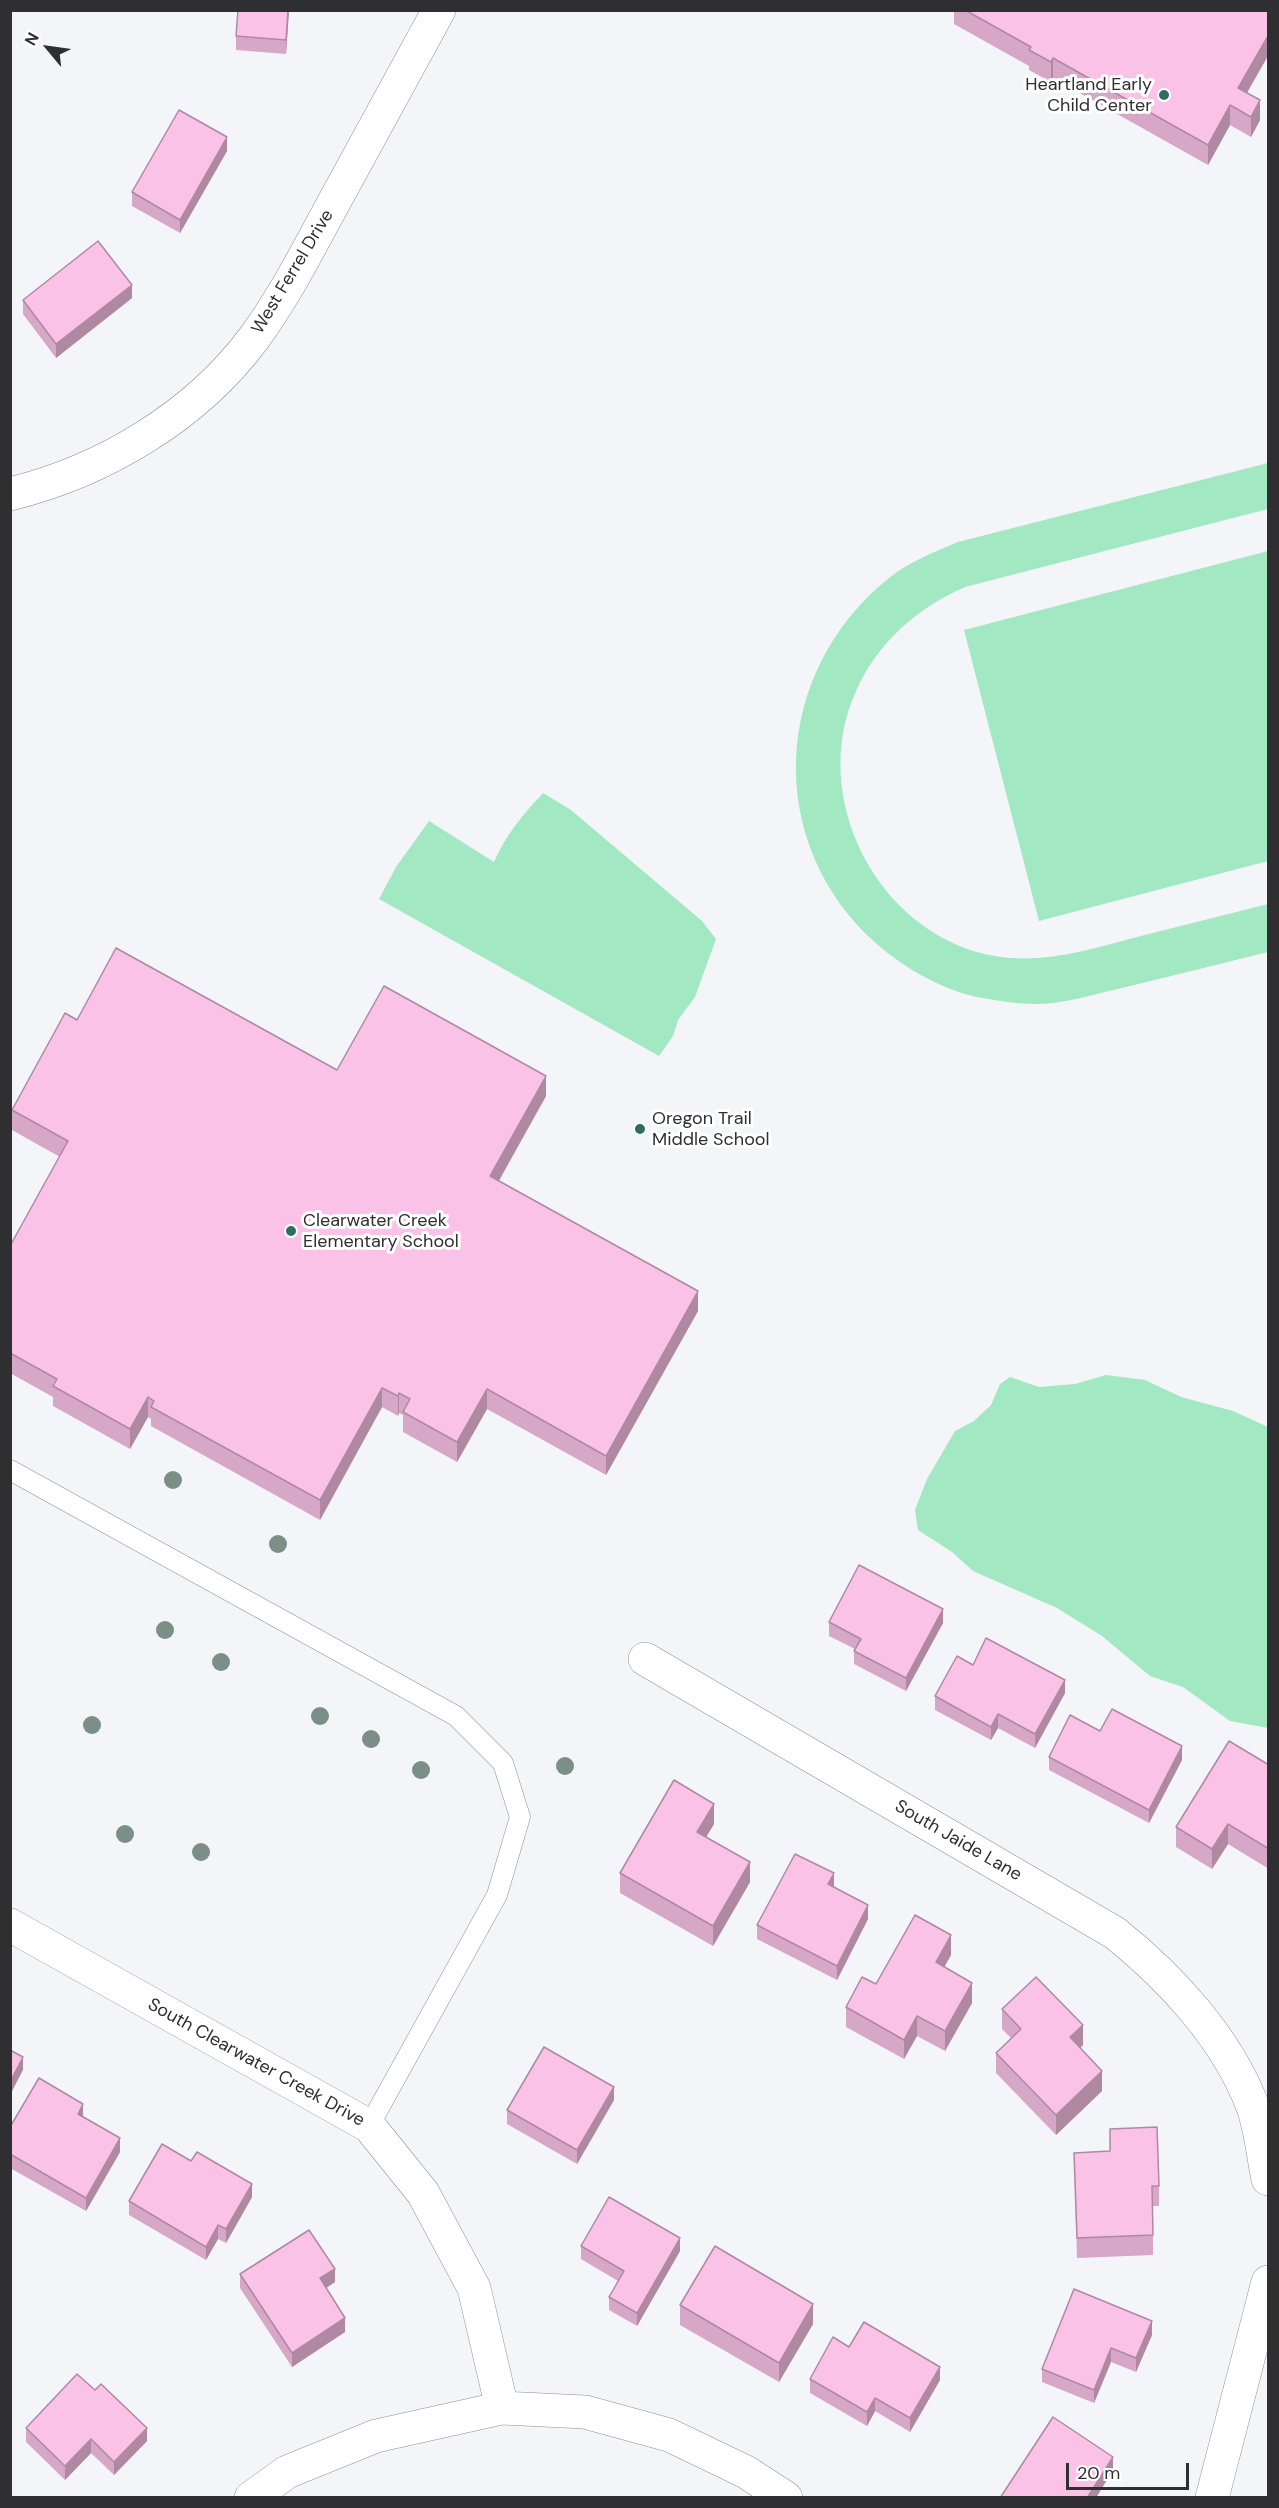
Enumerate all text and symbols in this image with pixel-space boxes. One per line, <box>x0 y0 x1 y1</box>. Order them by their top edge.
north arrow <box>18 18 78 78</box>
text: N <box>20 29 44 49</box>
place label: Heartland Early Child Center <box>1025 74 1152 116</box>
marker: Heartland Early Child Center <box>1157 88 1171 102</box>
street label: West Ferrel Drive <box>247 206 339 338</box>
place label: Oregon Trail Middle School <box>652 1108 770 1150</box>
marker: Oregon Trail Middle School <box>633 1122 647 1136</box>
place label: Clearwater Creek Elementary School <box>303 1210 459 1252</box>
marker: Clearwater Creek Elementary School <box>284 1224 298 1238</box>
street label: South Jaide Lane <box>891 1796 1025 1886</box>
street label: South Clearwater Creek Drive <box>144 1994 368 2132</box>
scale bar <box>1069 2451 1192 2489</box>
text: 20 m <box>1077 2461 1120 2485</box>

